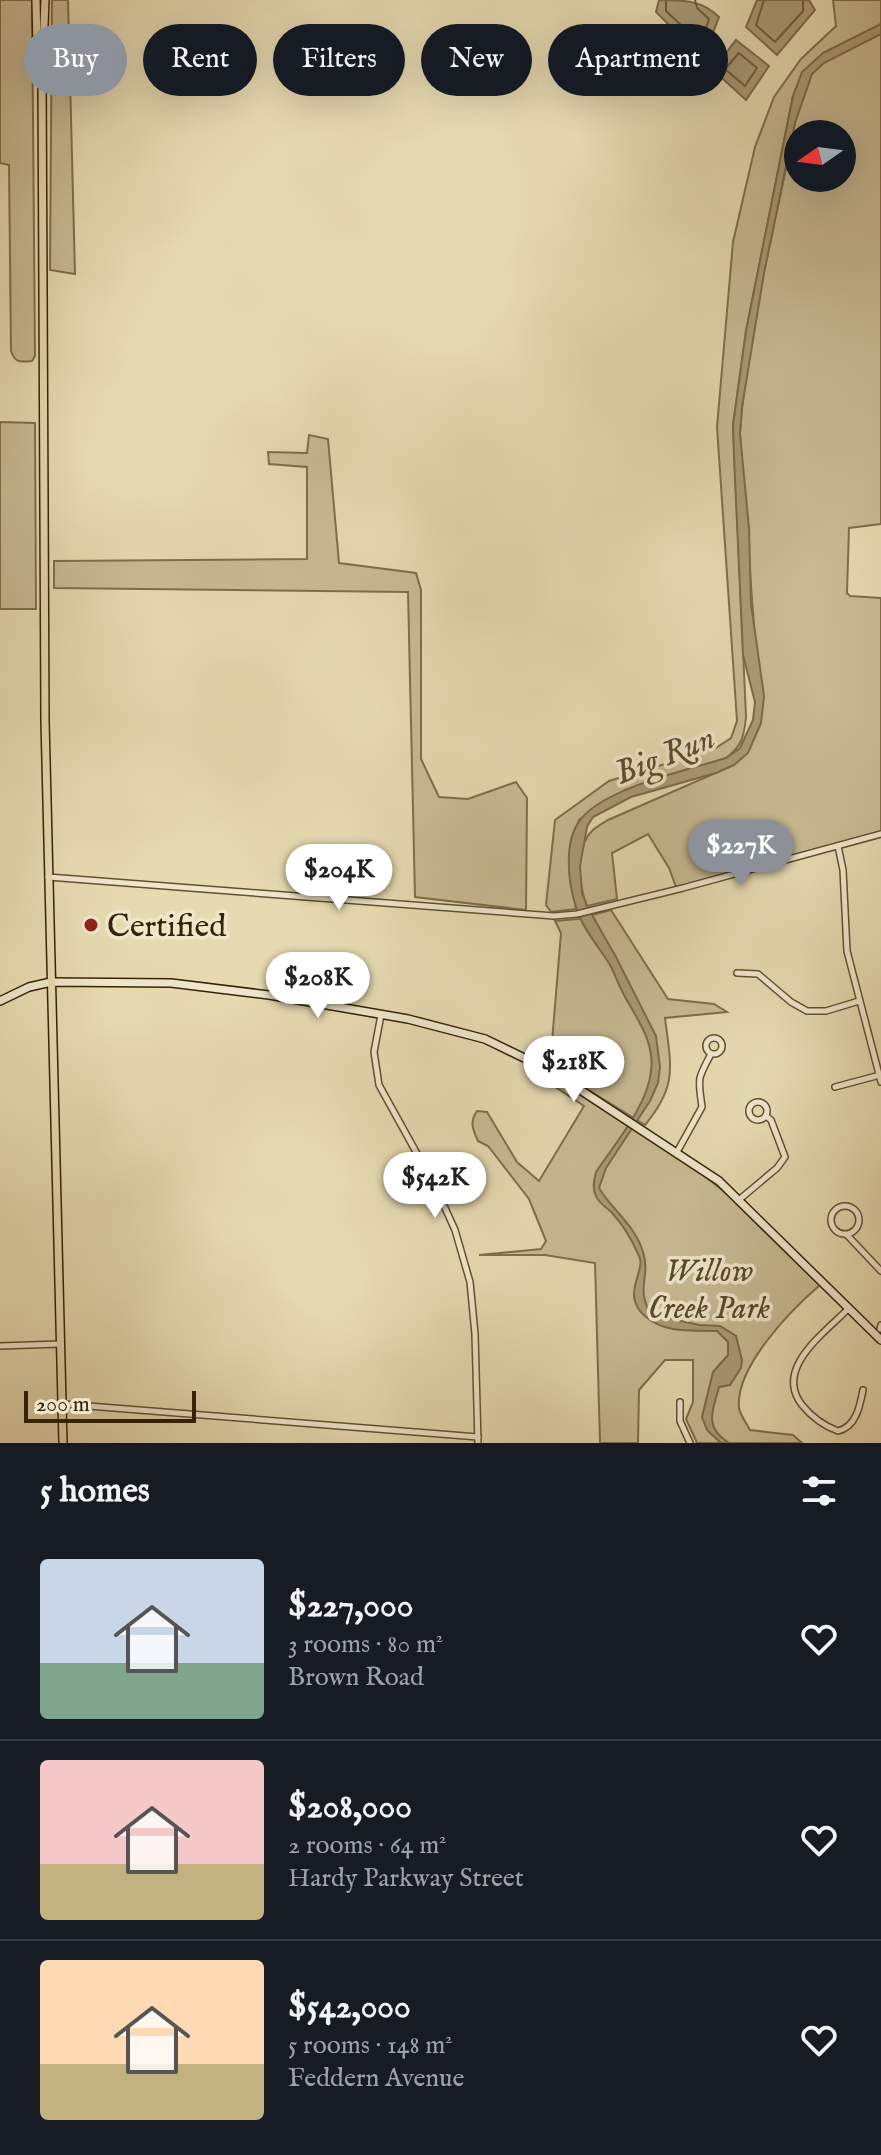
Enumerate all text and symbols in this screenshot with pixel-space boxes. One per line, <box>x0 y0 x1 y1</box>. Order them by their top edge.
chip: Buy <box>24 24 127 96</box>
chip: Rent <box>143 24 257 96</box>
chip: Filters <box>273 24 405 96</box>
chip: New <box>421 24 532 96</box>
chip: Apartment <box>548 24 728 96</box>
north arrow <box>784 120 856 192</box>
map controls <box>784 120 856 192</box>
water label: Big Run <box>608 717 722 796</box>
pin: $227K <box>685 820 797 888</box>
text: $227K <box>706 829 776 862</box>
pin: $204K <box>283 844 395 912</box>
text: $204K <box>304 853 374 886</box>
place label: Certified <box>107 907 227 948</box>
marker: Certified <box>82 916 100 934</box>
pin: $208K <box>262 952 374 1020</box>
text: $208K <box>284 961 352 994</box>
pin: $218K <box>518 1036 630 1104</box>
text: $218K <box>541 1045 607 1078</box>
pin: $542K <box>379 1152 491 1220</box>
text: $542K <box>401 1161 469 1194</box>
park label: Willow Creek Park <box>648 1252 770 1330</box>
scale bar <box>24 1387 196 1423</box>
text: 200 m <box>36 1391 90 1419</box>
icon: filters <box>797 1469 841 1513</box>
text: 5 homes <box>40 1470 150 1513</box>
text: $227,000 <box>288 1585 413 1628</box>
icon: home <box>104 1591 200 1687</box>
icon: heart <box>797 1617 841 1661</box>
text: 3 rooms · 80 m² <box>288 1628 443 1661</box>
text: Brown Road <box>288 1661 424 1694</box>
text: $208,000 <box>288 1786 412 1829</box>
icon: home <box>104 1792 200 1888</box>
icon: heart <box>797 1818 841 1862</box>
text: 2 rooms · 64 m² <box>288 1829 447 1862</box>
text: Hardy Parkway Street <box>288 1862 524 1895</box>
text: $542,000 <box>288 1986 411 2029</box>
icon: home <box>104 1992 200 2088</box>
icon: heart <box>797 2018 841 2062</box>
text: 5 rooms · 148 m² <box>288 2029 453 2062</box>
text: Feddern Avenue <box>288 2062 464 2095</box>

